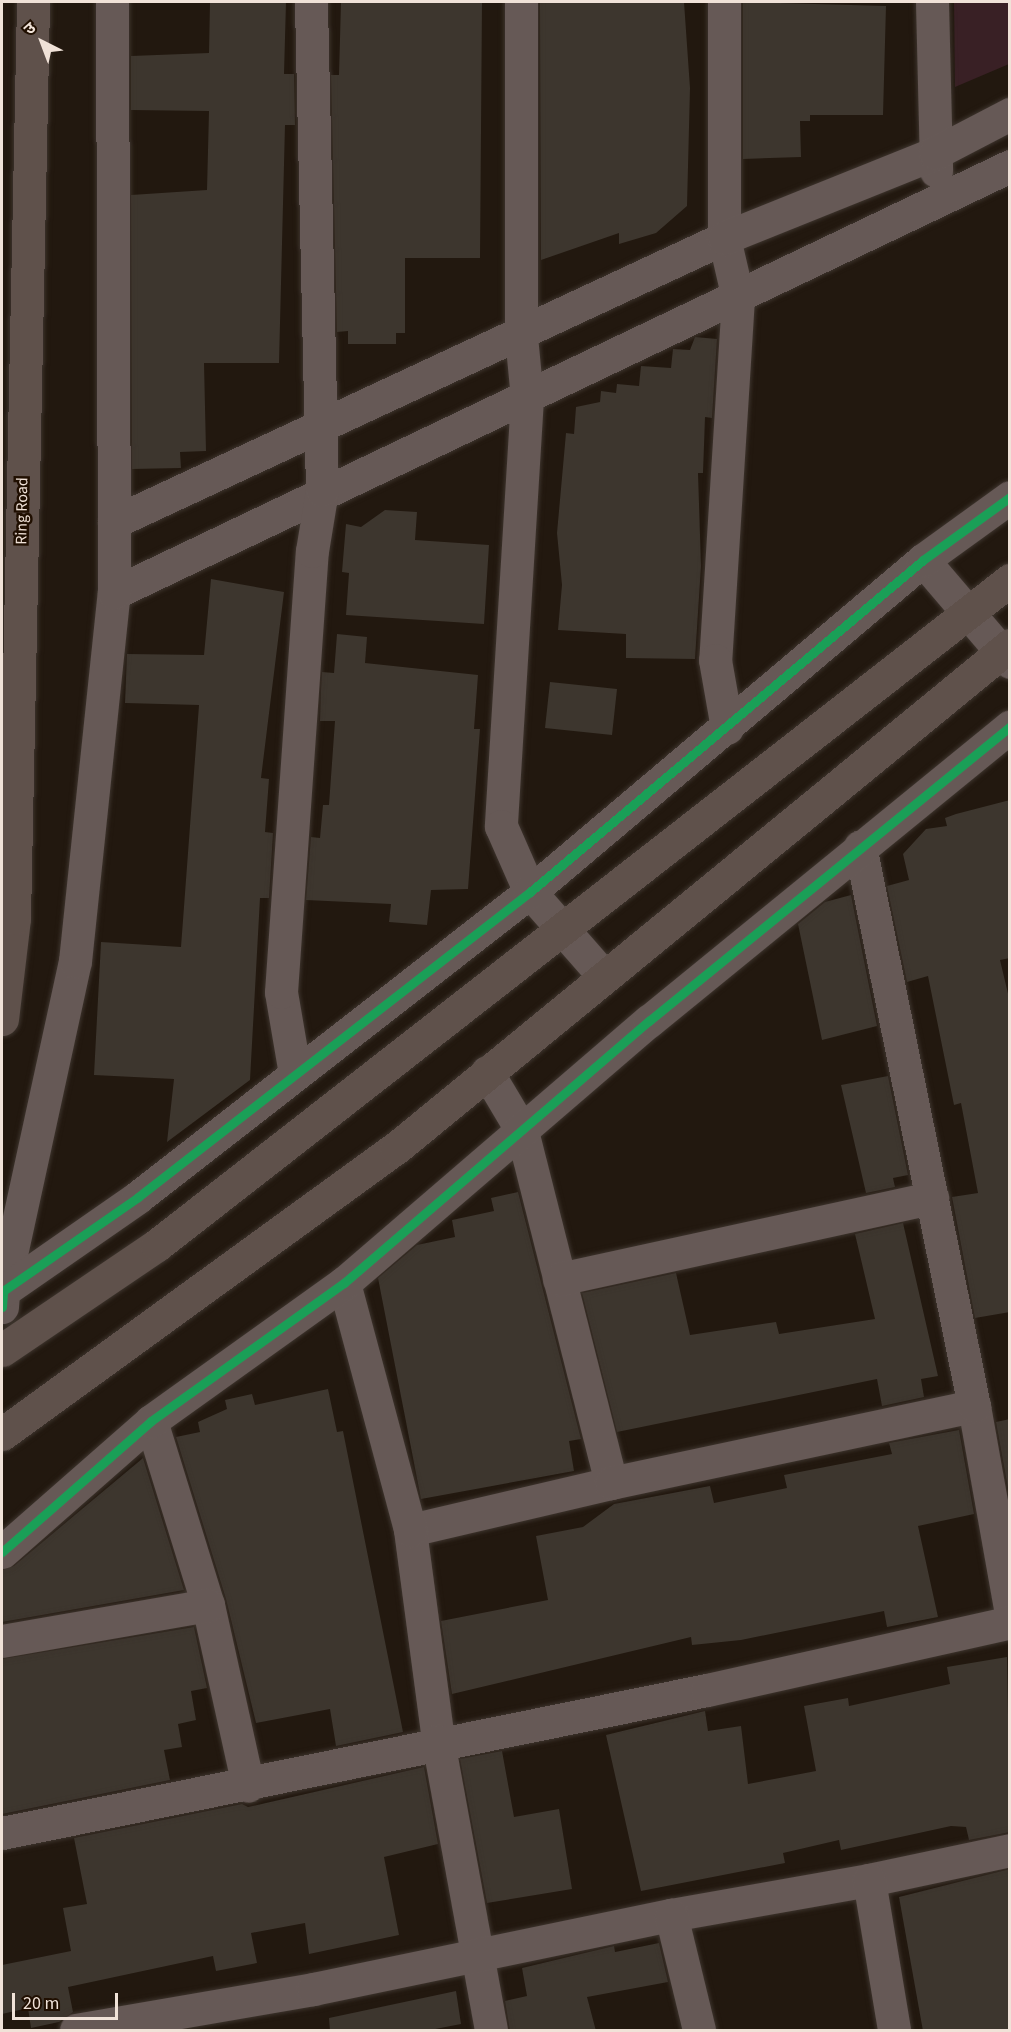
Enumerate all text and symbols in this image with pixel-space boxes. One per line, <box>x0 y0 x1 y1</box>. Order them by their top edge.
north arrow <box>12 12 72 72</box>
text: उ <box>19 17 41 40</box>
street label: Ring Road <box>12 477 32 545</box>
scale bar <box>15 1981 122 2019</box>
text: 20 m <box>23 1991 59 2016</box>

